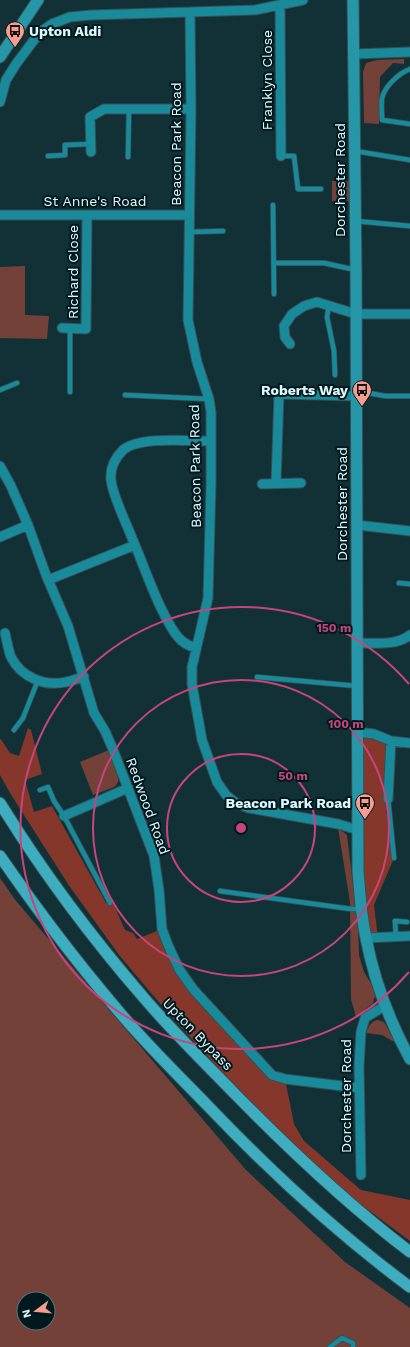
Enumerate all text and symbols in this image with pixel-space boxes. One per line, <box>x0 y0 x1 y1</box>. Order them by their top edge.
bus stop icon: Upton Aldi <box>4 20 26 48</box>
place label: Upton Aldi <box>29 23 101 39</box>
street label: Franklyn Close <box>259 30 275 130</box>
street label: Beacon Park Road <box>168 82 184 206</box>
street label: Dorchester Road <box>332 123 348 237</box>
street label: St Anne's Road <box>44 193 146 209</box>
street label: Richard Close <box>65 225 81 319</box>
bus stop icon: Roberts Way <box>351 379 373 407</box>
place label: Roberts Way <box>261 382 348 398</box>
street label: Beacon Park Road <box>186 404 204 528</box>
street label: Dorchester Road <box>334 447 350 561</box>
text: 150 m <box>317 621 351 635</box>
text: 100 m <box>328 717 364 731</box>
street label: Redwood Road <box>123 755 173 857</box>
text: 50 m <box>278 769 308 783</box>
bus stop icon: Beacon Park Road <box>354 792 376 820</box>
place label: Beacon Park Road <box>226 795 351 811</box>
centre of rings <box>234 821 248 835</box>
street label: Upton Bypass <box>160 995 236 1073</box>
street label: Dorchester Road <box>338 1039 354 1153</box>
north arrow <box>16 1291 56 1331</box>
text: N <box>19 1308 34 1319</box>

